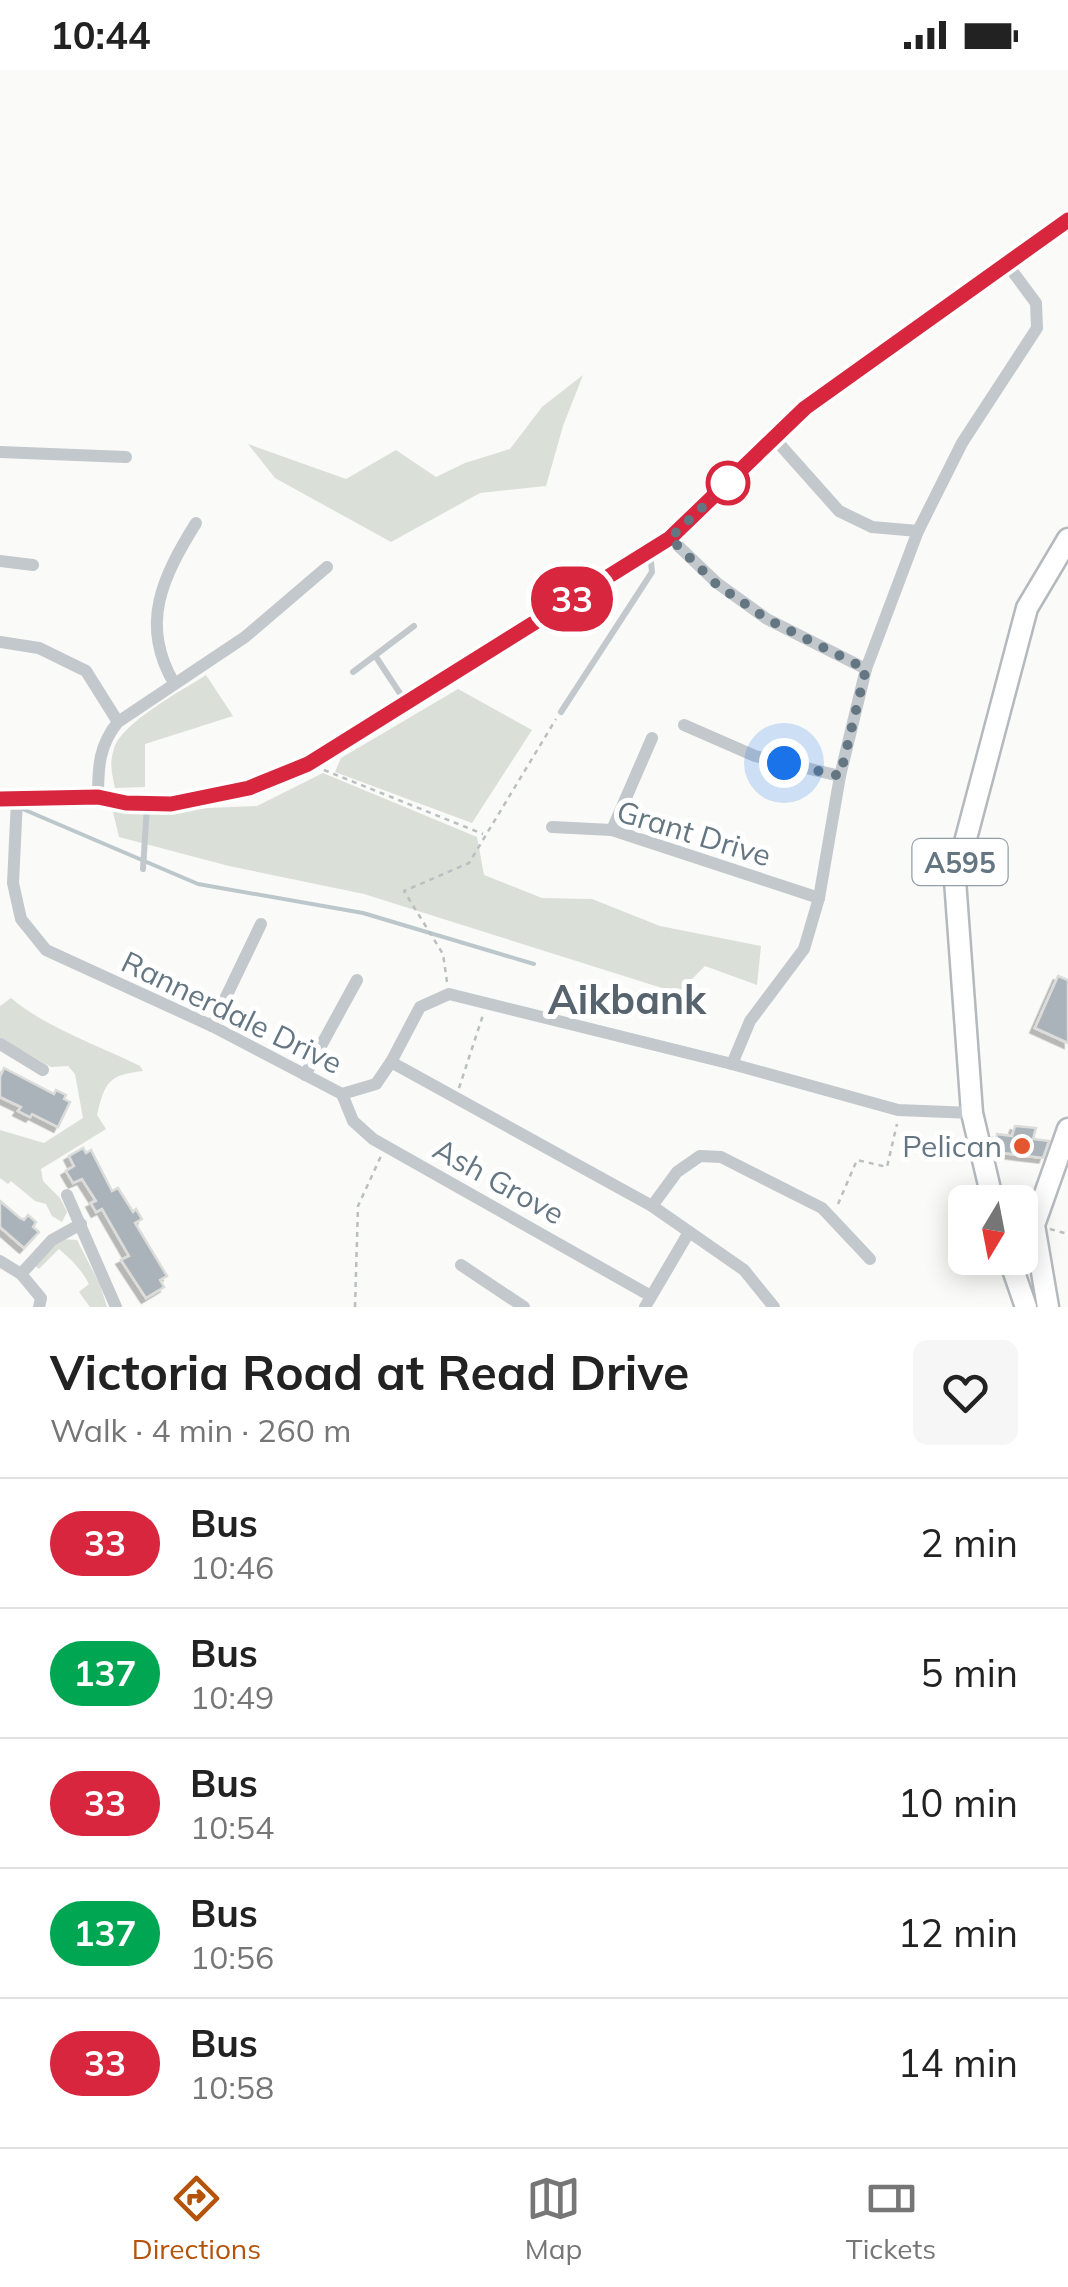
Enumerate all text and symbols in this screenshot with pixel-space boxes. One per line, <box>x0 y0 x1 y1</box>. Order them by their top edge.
text: 10:44 <box>50 11 151 59</box>
unlabelled marker <box>707 462 749 504</box>
line badge: 33 <box>527 566 617 632</box>
text: 33 <box>551 577 593 621</box>
your location <box>759 738 809 788</box>
street label: Grant Drive <box>612 792 776 874</box>
road number: A595 <box>912 839 1008 885</box>
street label: Rannerdale Drive <box>116 942 348 1082</box>
district label: Aikbank <box>548 974 707 1024</box>
place label: Pelican <box>902 1127 1002 1165</box>
street label: Ash Grove <box>427 1130 571 1232</box>
marker: Pelican <box>1011 1135 1033 1157</box>
north arrow <box>948 1185 1038 1275</box>
map controls <box>948 1185 1038 1275</box>
button: heart <box>913 1340 1018 1445</box>
text: Victoria Road at Read Drive <box>50 1342 689 1402</box>
text: Walk · 4 min · 260 m <box>50 1410 351 1450</box>
text: Bus <box>190 1499 258 1547</box>
text: 2 min <box>921 1519 1018 1567</box>
text: 33 <box>84 1521 126 1565</box>
text: 10:46 <box>190 1547 274 1587</box>
text: Bus <box>190 1629 258 1677</box>
text: 5 min <box>921 1649 1018 1697</box>
text: 137 <box>73 1651 137 1695</box>
text: 10:49 <box>190 1677 274 1717</box>
text: Bus <box>190 1759 258 1807</box>
text: 10 min <box>898 1779 1018 1827</box>
text: 33 <box>84 1781 126 1825</box>
text: 10:54 <box>190 1807 274 1847</box>
text: Bus <box>190 1889 258 1937</box>
text: 12 min <box>898 1909 1018 1957</box>
text: 137 <box>73 1911 137 1955</box>
text: 10:56 <box>190 1937 274 1977</box>
text: Bus <box>190 2019 258 2067</box>
text: 14 min <box>898 2039 1018 2087</box>
text: 33 <box>84 2041 126 2085</box>
text: 10:58 <box>190 2067 274 2107</box>
tab: Directions <box>132 2171 261 2266</box>
tab: Map <box>525 2171 582 2266</box>
tab: Tickets <box>846 2171 936 2266</box>

